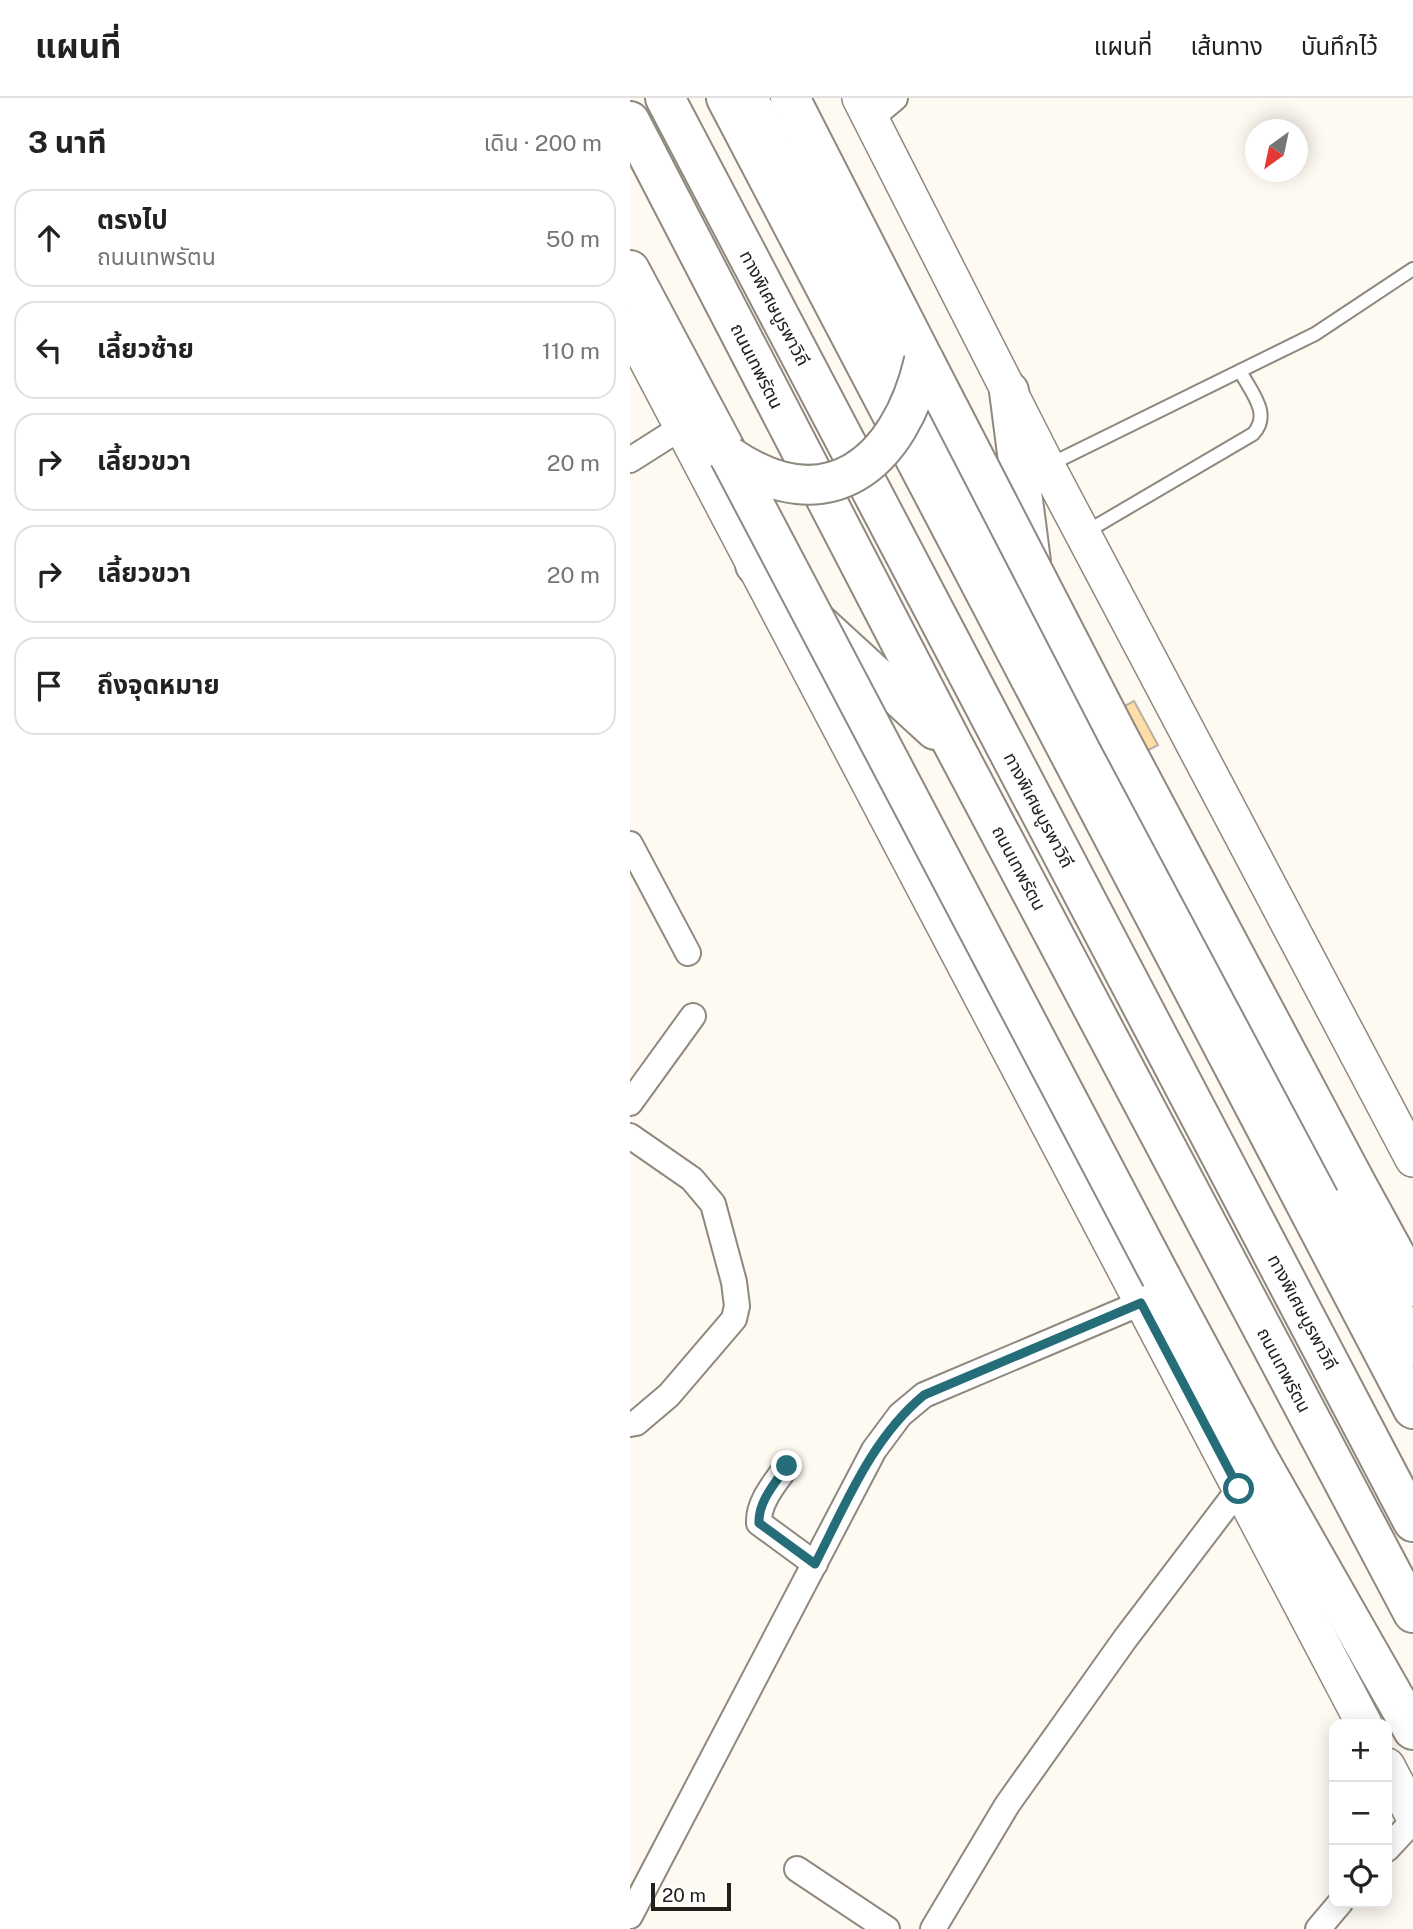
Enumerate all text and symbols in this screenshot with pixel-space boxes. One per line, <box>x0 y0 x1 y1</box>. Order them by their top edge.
text: แผนที่ <box>35 27 121 65</box>
text: แผนที่ <box>1094 32 1152 60</box>
text: เส้นทาง <box>1190 32 1263 60</box>
text: บันทึกไว้ <box>1301 32 1378 60</box>
north arrow <box>1245 119 1308 182</box>
text: 3 นาที <box>28 124 106 160</box>
text: เดิน · 200 m <box>484 129 602 156</box>
text: ตรงไป <box>97 204 168 235</box>
icon: ahead <box>30 219 68 257</box>
text: 50 m <box>546 225 600 252</box>
text: ถนนเทพรัตน <box>97 243 216 270</box>
street label: ทางพิเศษบูรพาวิถี <box>734 247 814 370</box>
street label: ถนนเทพรัตน <box>727 320 787 412</box>
icon: left <box>30 331 68 369</box>
text: เลี้ยวซ้าย <box>97 333 194 364</box>
text: 110 m <box>542 337 600 364</box>
icon: right <box>30 443 68 481</box>
text: เลี้ยวขวา <box>97 445 191 476</box>
text: 20 m <box>547 449 600 476</box>
icon: right <box>30 555 68 593</box>
text: เลี้ยวขวา <box>97 557 191 588</box>
text: 20 m <box>547 561 600 588</box>
icon: arrive <box>30 667 68 705</box>
text: ถึงจุดหมาย <box>97 669 220 700</box>
street label: ทางพิเศษบูรพาวิถี <box>998 749 1078 872</box>
street label: ถนนเทพรัตน <box>988 822 1050 914</box>
street label: ทางพิเศษบูรพาวิถี <box>1262 1251 1342 1374</box>
street label: ถนนเทพรัตน <box>1253 1324 1315 1416</box>
route end <box>771 1450 802 1481</box>
route start <box>1223 1473 1254 1504</box>
map controls <box>1329 1719 1392 1908</box>
button: + <box>1329 1719 1392 1782</box>
button: − <box>1329 1782 1392 1845</box>
button: locate <box>1329 1845 1392 1908</box>
scale bar <box>651 1880 732 1912</box>
text: 20 m <box>662 1884 706 1906</box>

